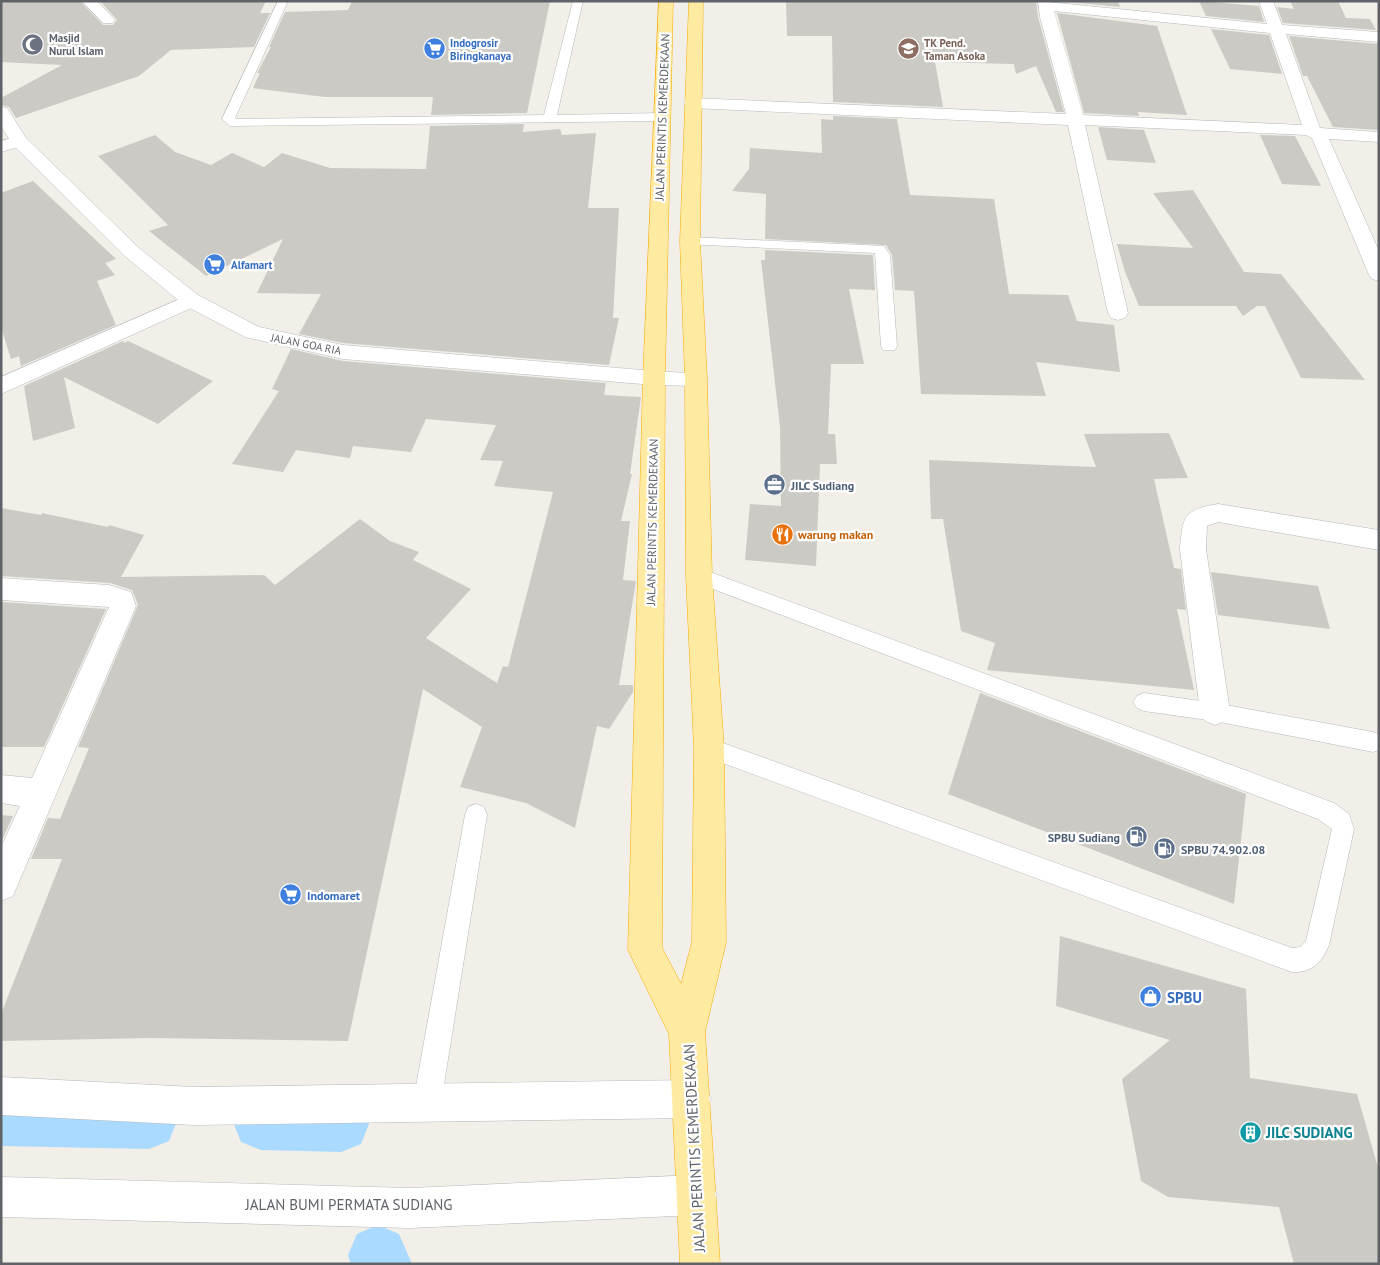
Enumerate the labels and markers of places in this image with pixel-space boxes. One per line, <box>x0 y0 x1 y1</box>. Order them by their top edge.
place label: Masjid Nurul Islam <box>49 31 103 58</box>
mosque icon: Masjid Nurul Islam <box>21 32 45 56</box>
place label: Indogrosir Biringkanaya <box>450 36 511 63</box>
place label: TK Pend. Taman Asoka <box>924 36 985 63</box>
supermarket icon: Indogrosir Biringkanaya <box>422 37 446 61</box>
school or university icon: TK Pend. Taman Asoka <box>896 37 920 61</box>
supermarket icon: Alfamart <box>203 253 227 277</box>
place label: Alfamart <box>231 258 272 272</box>
office icon: JILC Sudiang <box>763 473 787 497</box>
place label: JILC Sudiang <box>790 478 854 493</box>
restaurant icon: warung makan <box>770 522 794 546</box>
place label: warung makan <box>797 527 873 542</box>
fuel station icon: SPBU Sudiang <box>1124 825 1148 849</box>
place label: SPBU Sudiang <box>1048 830 1120 845</box>
fuel station icon: SPBU 74.902.08 <box>1153 837 1177 861</box>
place label: SPBU 74.902.08 <box>1181 842 1266 857</box>
supermarket icon: Indomaret <box>279 883 303 907</box>
place label: Indomaret <box>307 888 361 903</box>
shop icon: SPBU <box>1139 985 1163 1009</box>
place label: SPBU <box>1167 988 1202 1007</box>
building icon: JILC SUDIANG <box>1238 1120 1262 1144</box>
place label: JILC SUDIANG <box>1265 1123 1353 1142</box>

